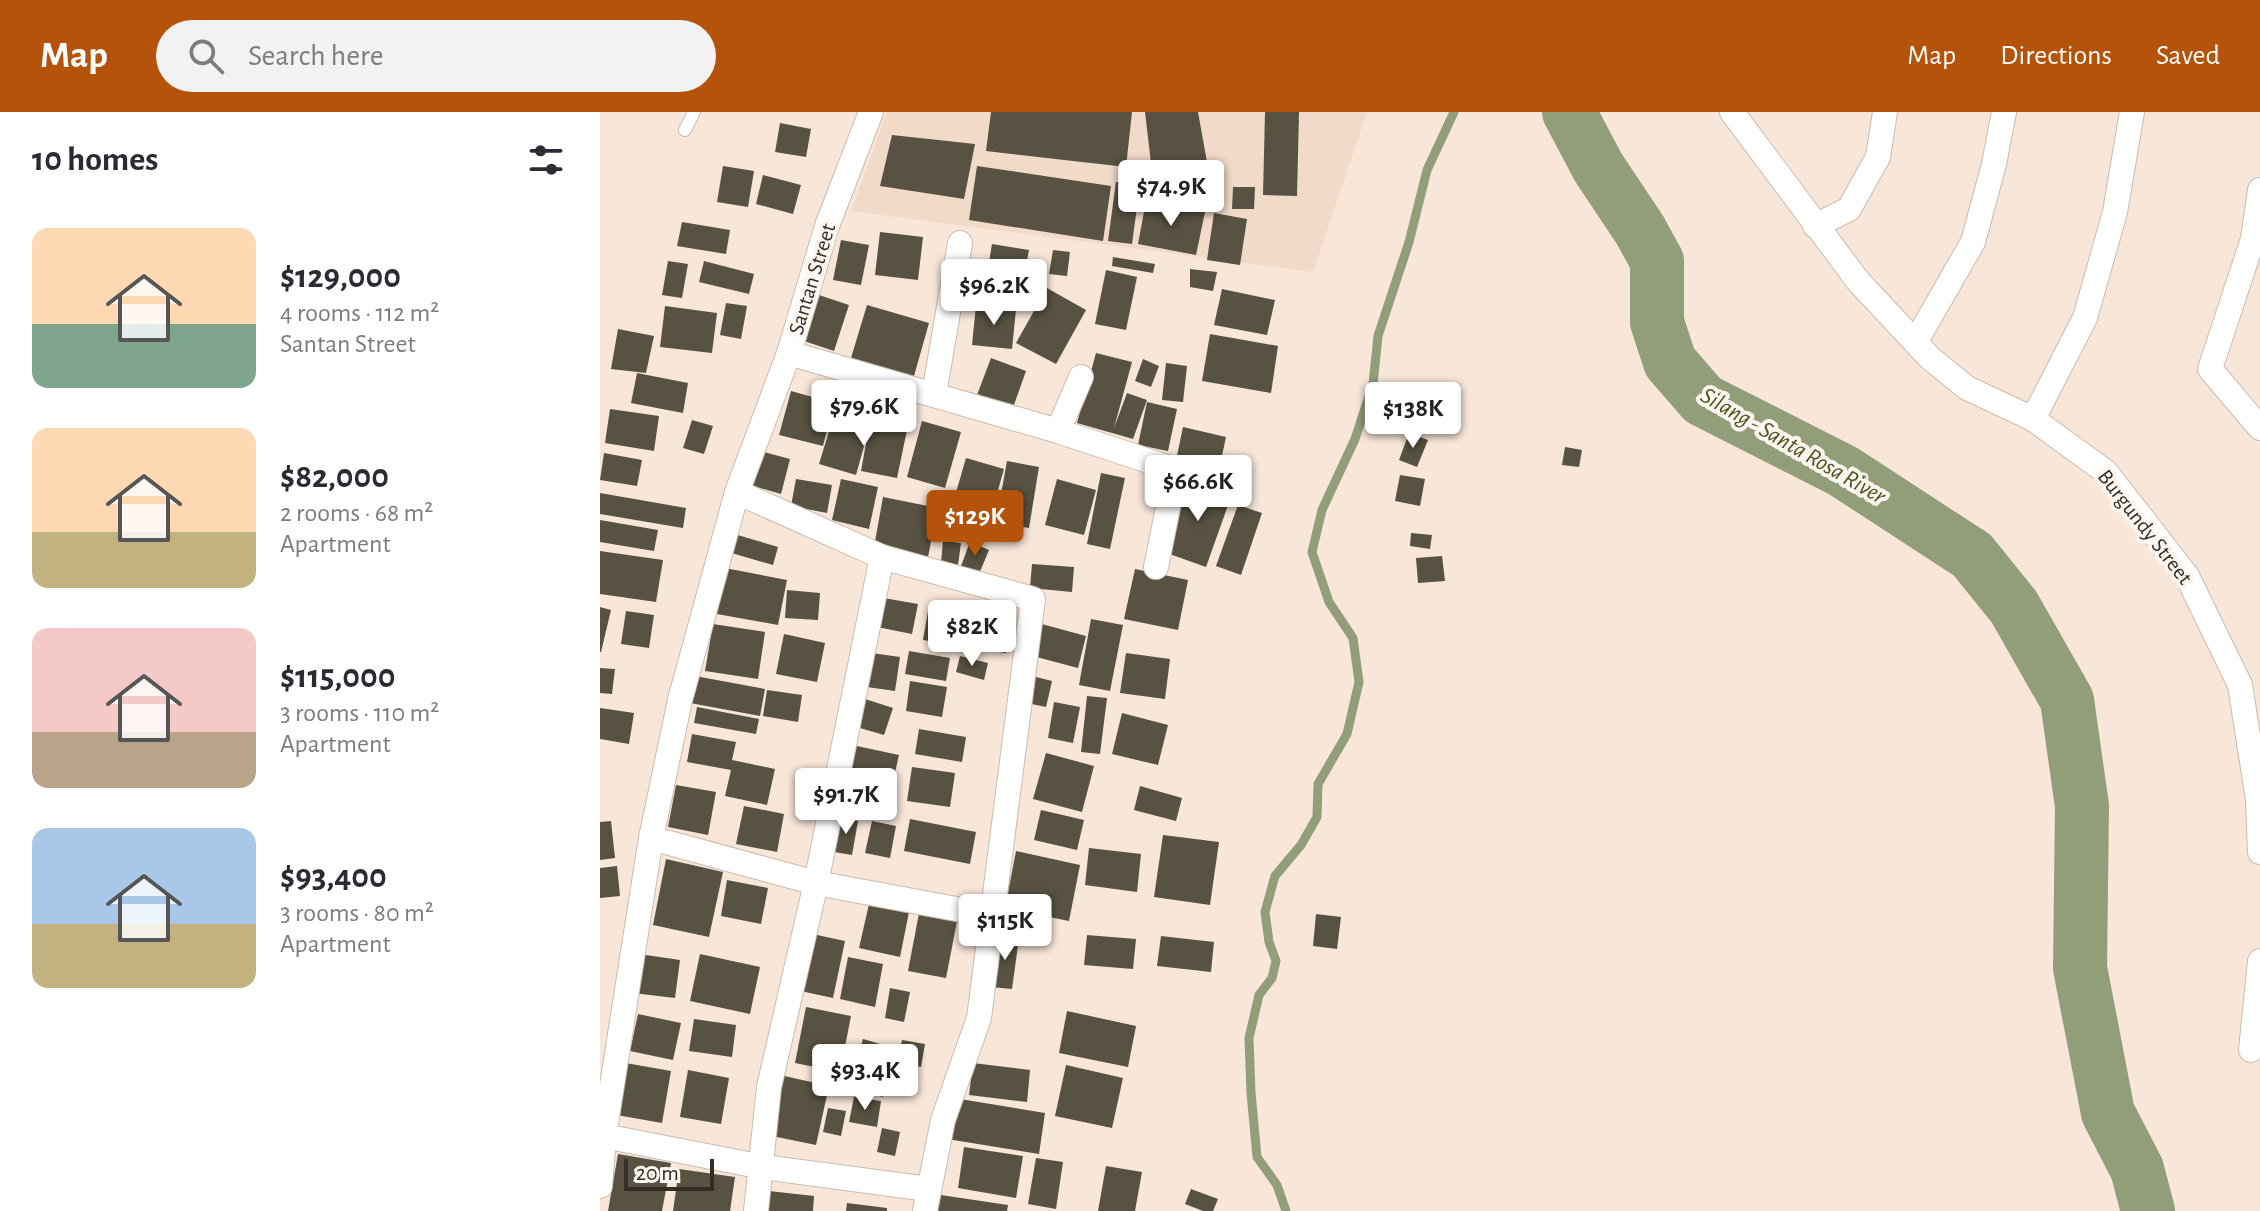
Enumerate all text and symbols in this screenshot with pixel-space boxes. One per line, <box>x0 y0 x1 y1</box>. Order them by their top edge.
search box <box>156 20 716 92</box>
icon: search <box>184 34 228 78</box>
text: Map <box>40 37 108 75</box>
text: Search here <box>248 41 384 71</box>
text: Map <box>1907 42 1956 70</box>
text: Directions <box>2000 42 2112 70</box>
text: Saved <box>2156 42 2220 70</box>
icon: filters <box>524 138 568 182</box>
text: 10 homes <box>32 143 158 177</box>
pin: $74.9K <box>1106 160 1236 228</box>
text: $74.9K <box>1136 173 1206 199</box>
street label: Santan Street <box>785 221 839 337</box>
pin: $96.2K <box>929 259 1059 327</box>
icon: home <box>96 260 192 356</box>
text: $129,000 <box>280 260 401 294</box>
text: $96.2K <box>959 272 1029 298</box>
text: 4 rooms · 112 m² <box>280 300 439 326</box>
text: Santan Street <box>280 331 416 357</box>
pin: $79.6K <box>799 380 929 448</box>
pin: $138K <box>1357 382 1469 450</box>
water label: Silang - Santa Rosa River <box>1696 383 1891 509</box>
text: $79.6K <box>829 393 899 419</box>
text: $138K <box>1383 395 1443 421</box>
pin: $66.6K <box>1133 455 1263 523</box>
icon: home <box>96 460 192 556</box>
text: $82,000 <box>280 460 389 494</box>
street label: Burgundy Street <box>2093 465 2197 589</box>
text: $66.6K <box>1163 468 1233 494</box>
pin: $129K <box>919 490 1031 558</box>
text: 2 rooms · 68 m² <box>280 500 433 526</box>
text: $129K <box>944 503 1006 529</box>
text: Apartment <box>280 531 391 557</box>
pin: $82K <box>925 600 1019 668</box>
text: $82K <box>946 613 998 639</box>
icon: home <box>96 660 192 756</box>
text: $115,000 <box>280 660 395 694</box>
text: 3 rooms · 110 m² <box>280 700 439 726</box>
text: Apartment <box>280 731 391 757</box>
pin: $91.7K <box>781 768 911 836</box>
text: $91.7K <box>813 781 879 807</box>
icon: home <box>96 860 192 956</box>
text: $93,400 <box>280 860 387 894</box>
pin: $115K <box>949 894 1061 962</box>
text: 3 rooms · 80 m² <box>280 900 434 926</box>
text: $115K <box>977 907 1033 933</box>
text: Apartment <box>280 931 391 957</box>
pin: $93.4K <box>800 1044 930 1112</box>
text: $93.4K <box>830 1057 900 1083</box>
scale bar <box>624 1155 714 1191</box>
text: 20 m <box>636 1162 679 1184</box>

